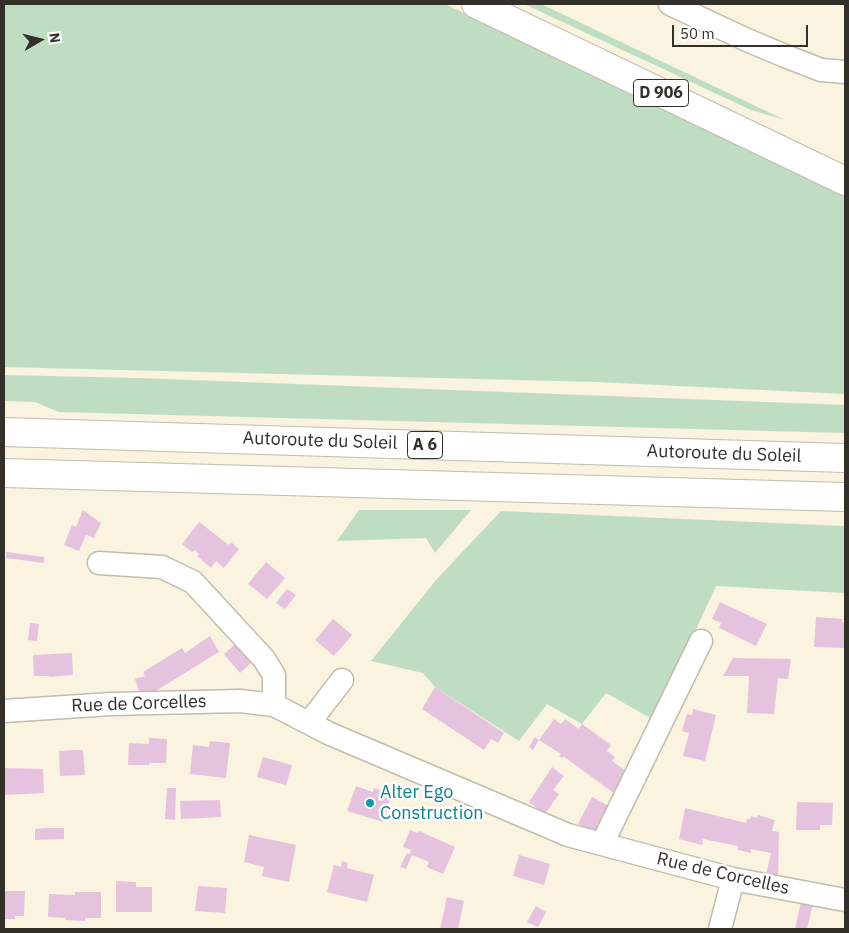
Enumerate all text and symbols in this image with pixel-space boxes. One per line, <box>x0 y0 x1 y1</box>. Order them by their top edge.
north arrow <box>15 15 65 65</box>
scale bar <box>674 15 810 47</box>
text: 50 m <box>680 24 715 43</box>
text: N <box>45 32 64 44</box>
road number: D 906 <box>634 80 688 106</box>
street label: Autoroute du Soleil <box>242 428 398 454</box>
road number: A 6 <box>408 432 442 458</box>
street label: Autoroute du Soleil <box>646 441 802 467</box>
street label: Rue de Corcelles <box>71 691 207 717</box>
place label: Alter Ego Construction <box>380 782 483 824</box>
marker: Alter Ego Construction <box>364 797 376 809</box>
street label: Rue de Corcelles <box>655 848 791 900</box>

